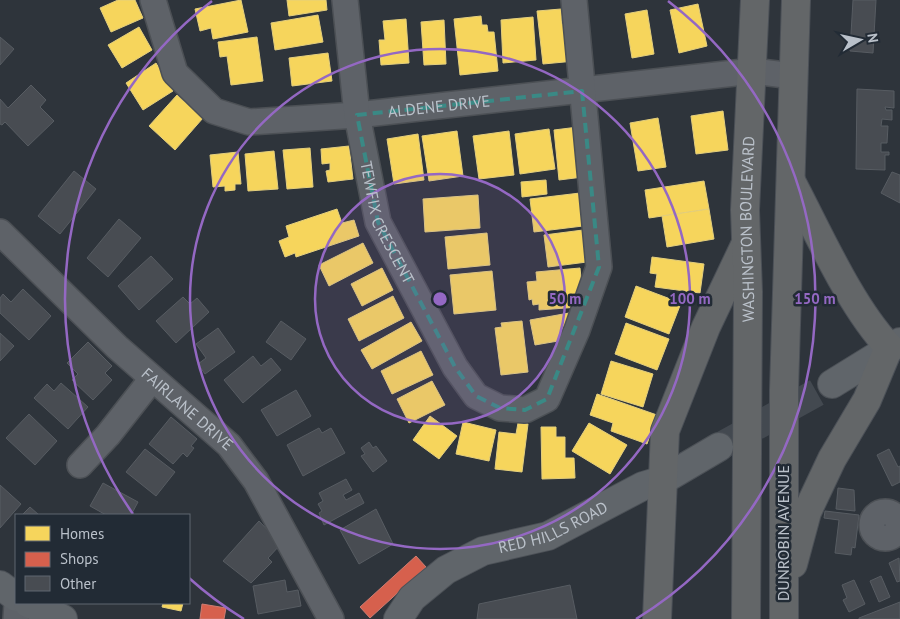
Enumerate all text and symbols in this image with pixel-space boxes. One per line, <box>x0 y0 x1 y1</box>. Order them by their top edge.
north arrow <box>835 15 885 65</box>
text: N <box>863 32 882 44</box>
street label: ALDENE DRIVE <box>387 90 491 122</box>
street label: WASHINGTON BOULEVARD <box>735 136 759 322</box>
street label: TEWFIX CRESCENT <box>356 159 419 287</box>
text: 50 m <box>549 289 581 308</box>
text: 100 m <box>669 289 711 308</box>
text: 150 m <box>794 289 836 308</box>
centre of rings <box>431 290 449 308</box>
street label: FAIRLANE DRIVE <box>138 363 238 454</box>
street label: DUNROBIN AVENUE <box>773 465 793 601</box>
street label: RED HILLS ROAD <box>496 496 611 557</box>
legend <box>15 514 190 604</box>
text: Homes <box>60 524 104 543</box>
text: Shops <box>60 549 99 568</box>
text: Other <box>60 574 96 593</box>

